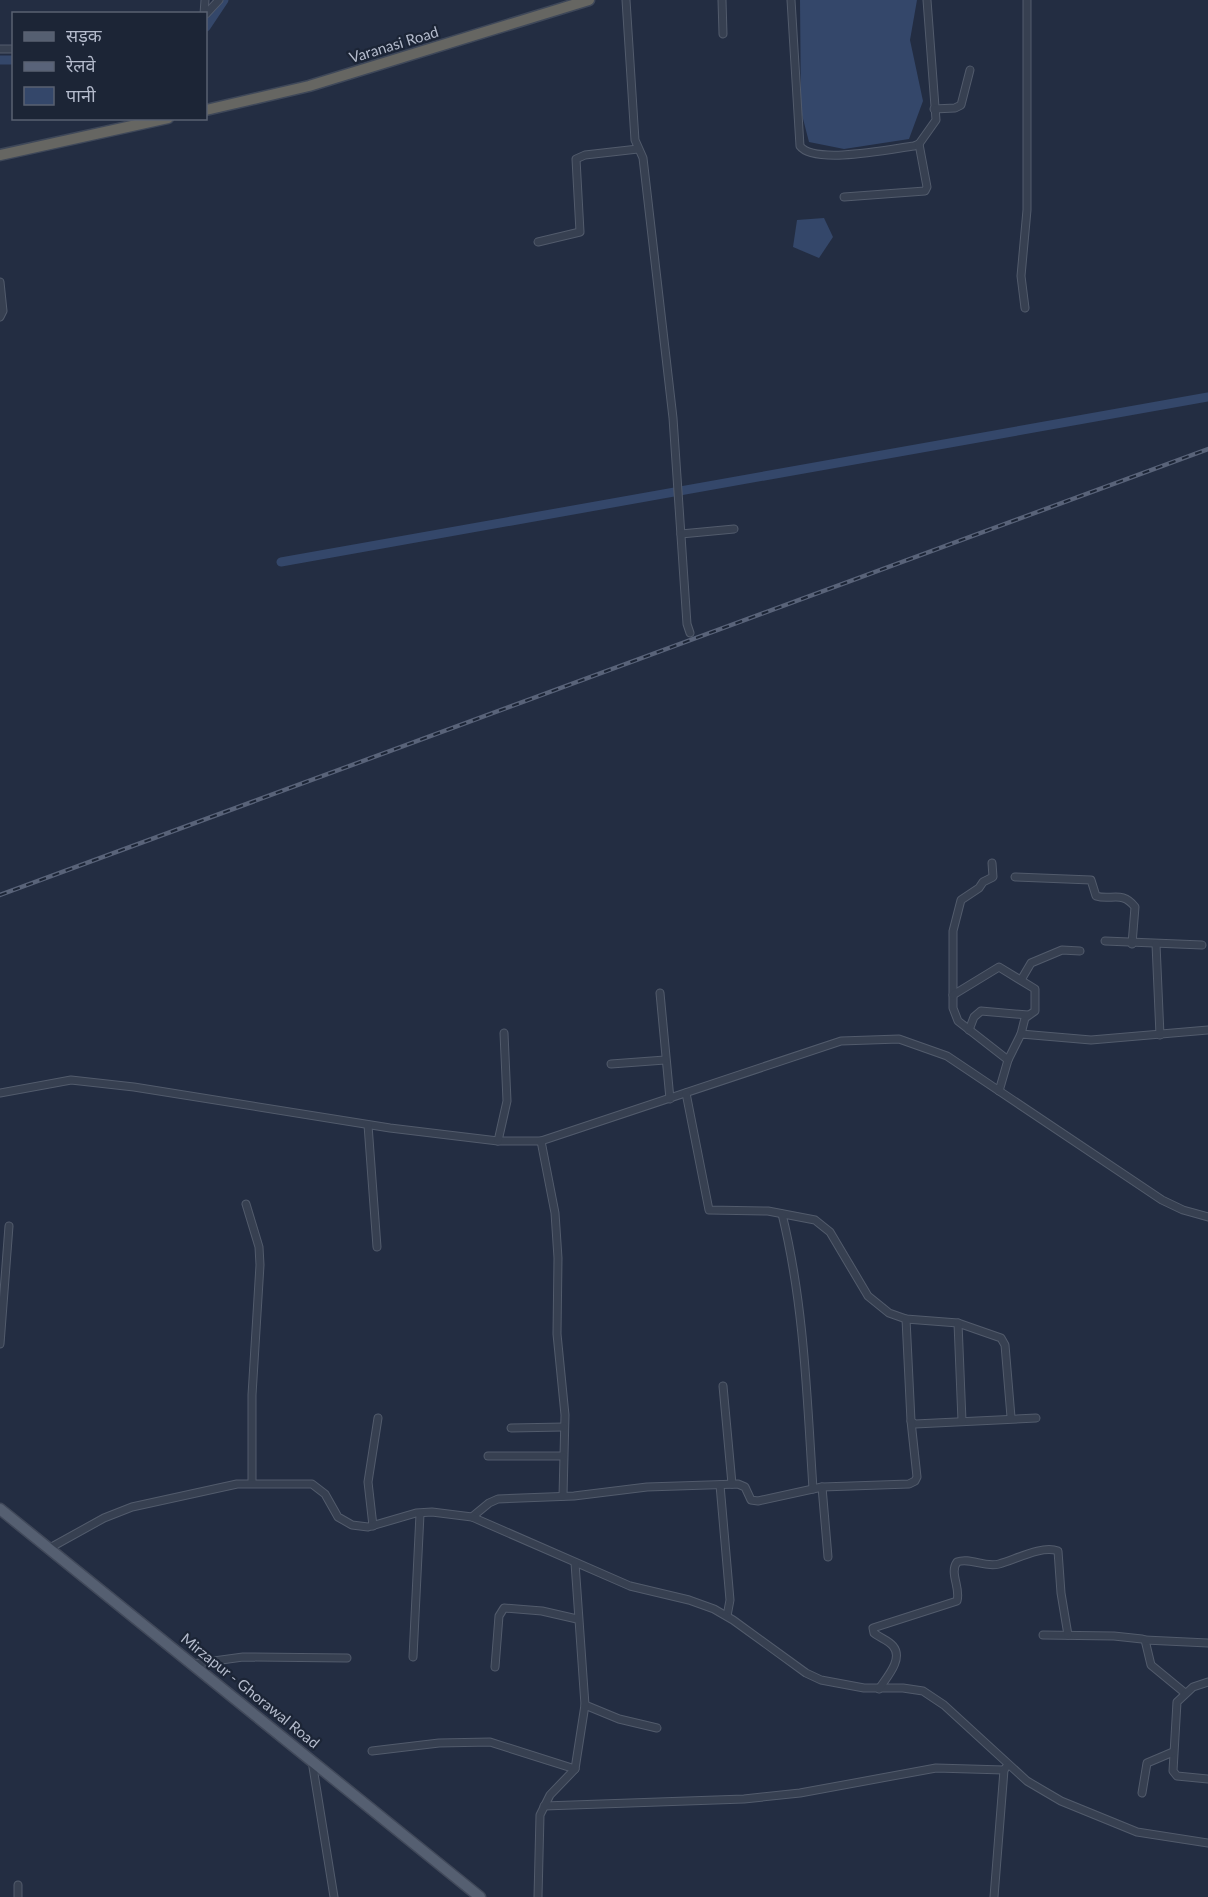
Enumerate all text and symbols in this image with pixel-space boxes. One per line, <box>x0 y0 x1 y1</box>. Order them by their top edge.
legend <box>12 12 207 120</box>
street label: Varanasi Road <box>347 22 440 66</box>
text: सड़क <box>66 24 103 46</box>
text: रेलवे <box>65 54 97 76</box>
text: पानी <box>66 84 96 106</box>
street label: Mirzapur - Ghorawal Road <box>178 1629 323 1752</box>

